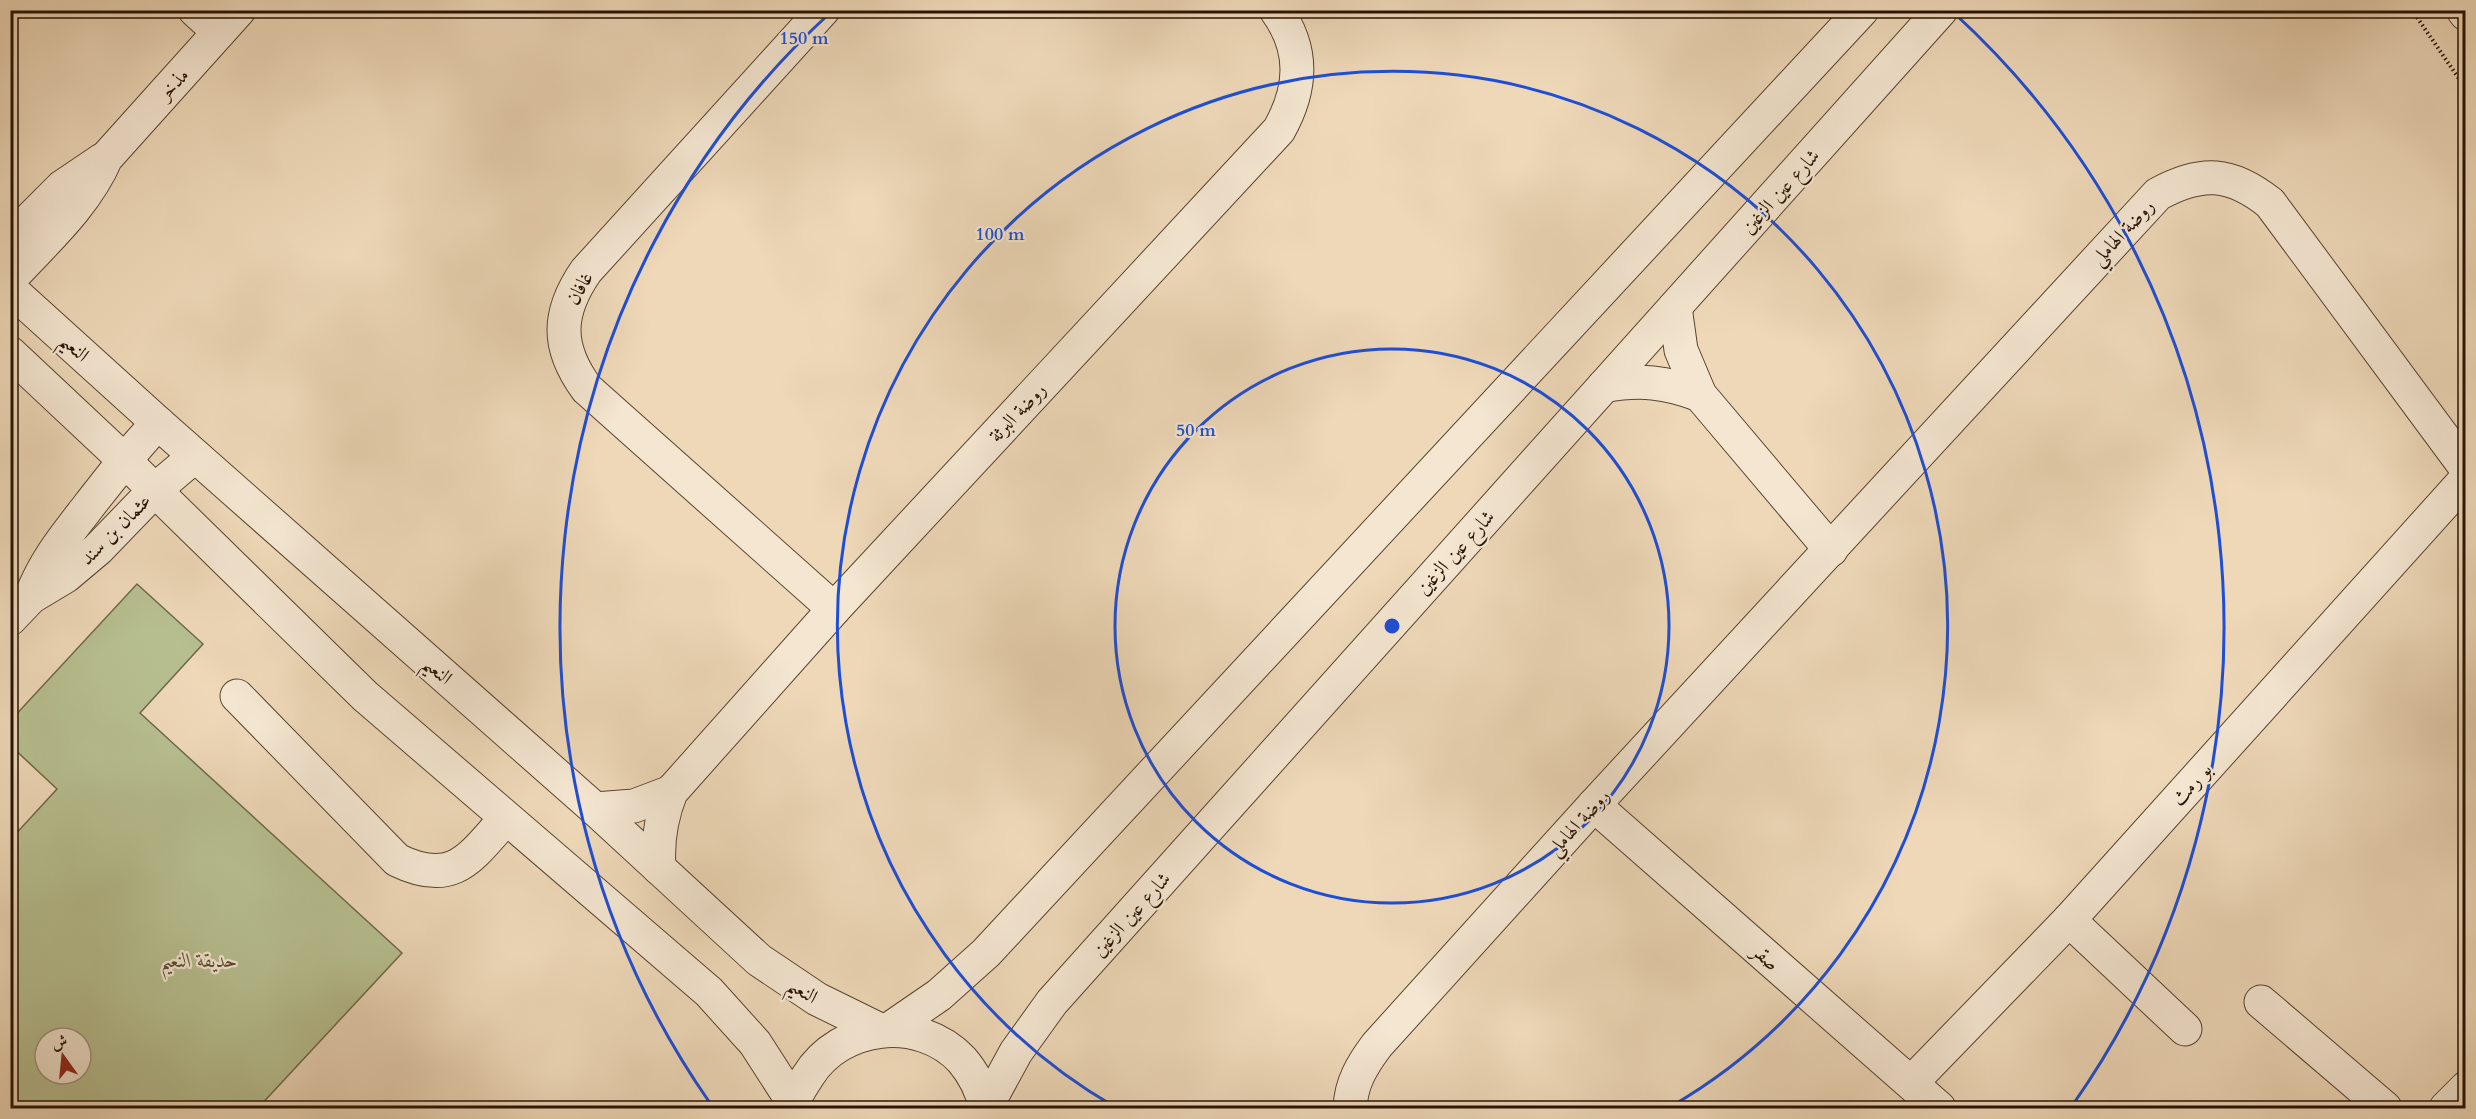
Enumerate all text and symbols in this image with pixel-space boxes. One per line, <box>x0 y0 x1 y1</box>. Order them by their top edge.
text: 150 m <box>779 26 829 51</box>
street label: مذخر <box>150 62 195 108</box>
street label: شارع عين الزغين <box>1735 143 1829 242</box>
street label: روضة الهاملي <box>2084 193 2165 276</box>
text: 100 m <box>975 222 1025 247</box>
street label: غافان <box>559 267 600 310</box>
street label: النعيم <box>50 327 95 372</box>
street label: روضة البرثة <box>983 376 1052 448</box>
text: 50 m <box>1176 418 1216 443</box>
street label: عثمان بن سند <box>74 488 157 571</box>
street label: شارع عين الزغين <box>1410 504 1504 603</box>
centre of rings <box>1382 616 1402 636</box>
street label: النعيم <box>413 650 458 695</box>
street label: بو رمث <box>2165 757 2218 812</box>
street label: روضة الهاملي <box>1541 783 1620 866</box>
street label: شارع عين الزغين <box>1086 866 1180 965</box>
street label: صقر <box>1745 937 1785 977</box>
park label: حديقة النعيم <box>160 947 238 980</box>
street label: النعيم <box>779 971 823 1015</box>
north arrow <box>33 1026 93 1086</box>
text: ش <box>49 1030 70 1055</box>

